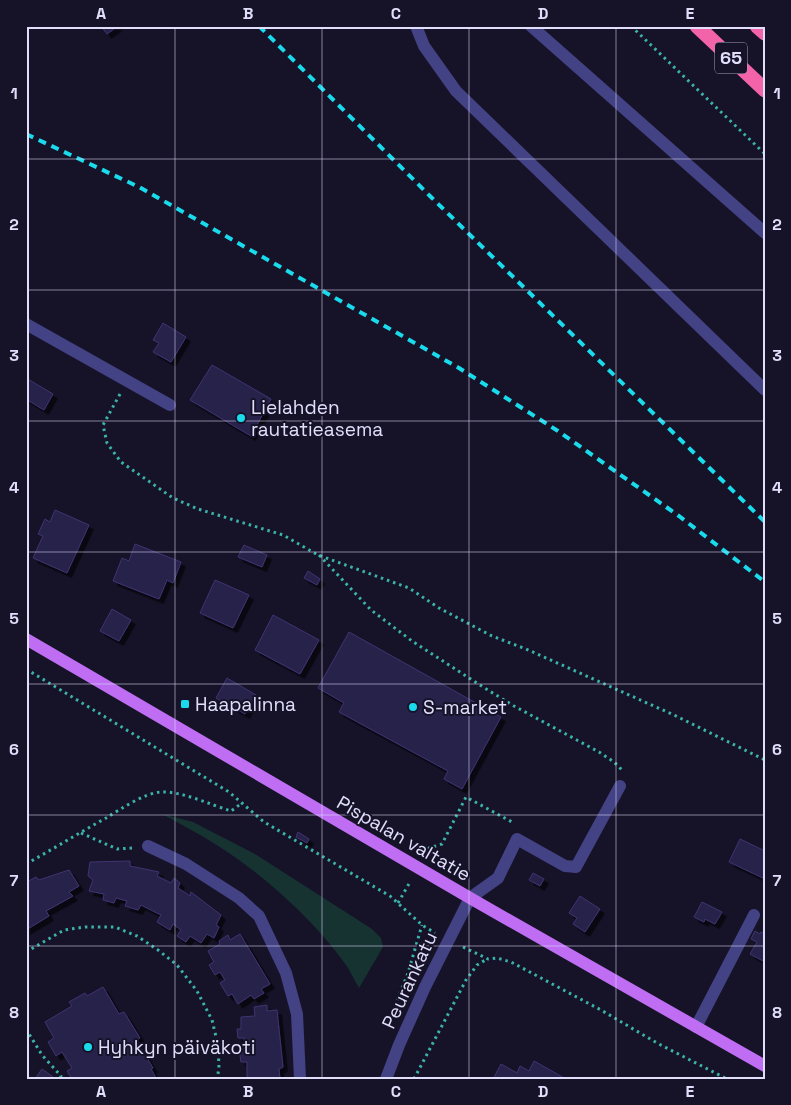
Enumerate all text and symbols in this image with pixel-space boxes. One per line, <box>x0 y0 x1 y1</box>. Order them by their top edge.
text: A <box>96 3 106 24</box>
text: B <box>243 3 253 24</box>
text: C <box>391 3 401 24</box>
text: D <box>538 3 548 24</box>
text: E <box>686 3 695 24</box>
road number: 65 <box>715 42 747 74</box>
text: 1 <box>10 83 18 104</box>
text: 1 <box>773 83 781 104</box>
text: 2 <box>9 214 19 235</box>
text: 2 <box>772 214 782 235</box>
text: 3 <box>9 345 19 366</box>
text: 3 <box>772 345 782 366</box>
place label: Lielahden rautatieasema <box>251 395 383 442</box>
marker: Lielahden rautatieasema <box>235 412 247 424</box>
text: 4 <box>9 477 19 498</box>
text: 4 <box>772 477 782 498</box>
text: 5 <box>9 608 19 629</box>
text: 5 <box>772 608 782 629</box>
place label: Haapalinna <box>195 692 296 717</box>
place label: S-market <box>423 695 507 720</box>
marker: Haapalinna <box>179 698 191 710</box>
marker: S-market <box>407 701 419 713</box>
text: 6 <box>9 739 19 760</box>
text: 6 <box>772 739 782 760</box>
street label: Pispalan valtatie <box>332 790 475 887</box>
text: 7 <box>10 870 19 891</box>
text: 7 <box>773 870 782 891</box>
street label: Peurankatu <box>376 928 443 1033</box>
text: 8 <box>9 1002 19 1023</box>
text: 8 <box>772 1002 782 1023</box>
place label: Hyhkyn päiväkoti <box>98 1035 255 1060</box>
marker: Hyhkyn päiväkoti <box>82 1041 94 1053</box>
text: A <box>96 1081 106 1102</box>
text: B <box>243 1081 253 1102</box>
text: C <box>391 1081 401 1102</box>
text: D <box>538 1081 548 1102</box>
text: E <box>686 1081 695 1102</box>

